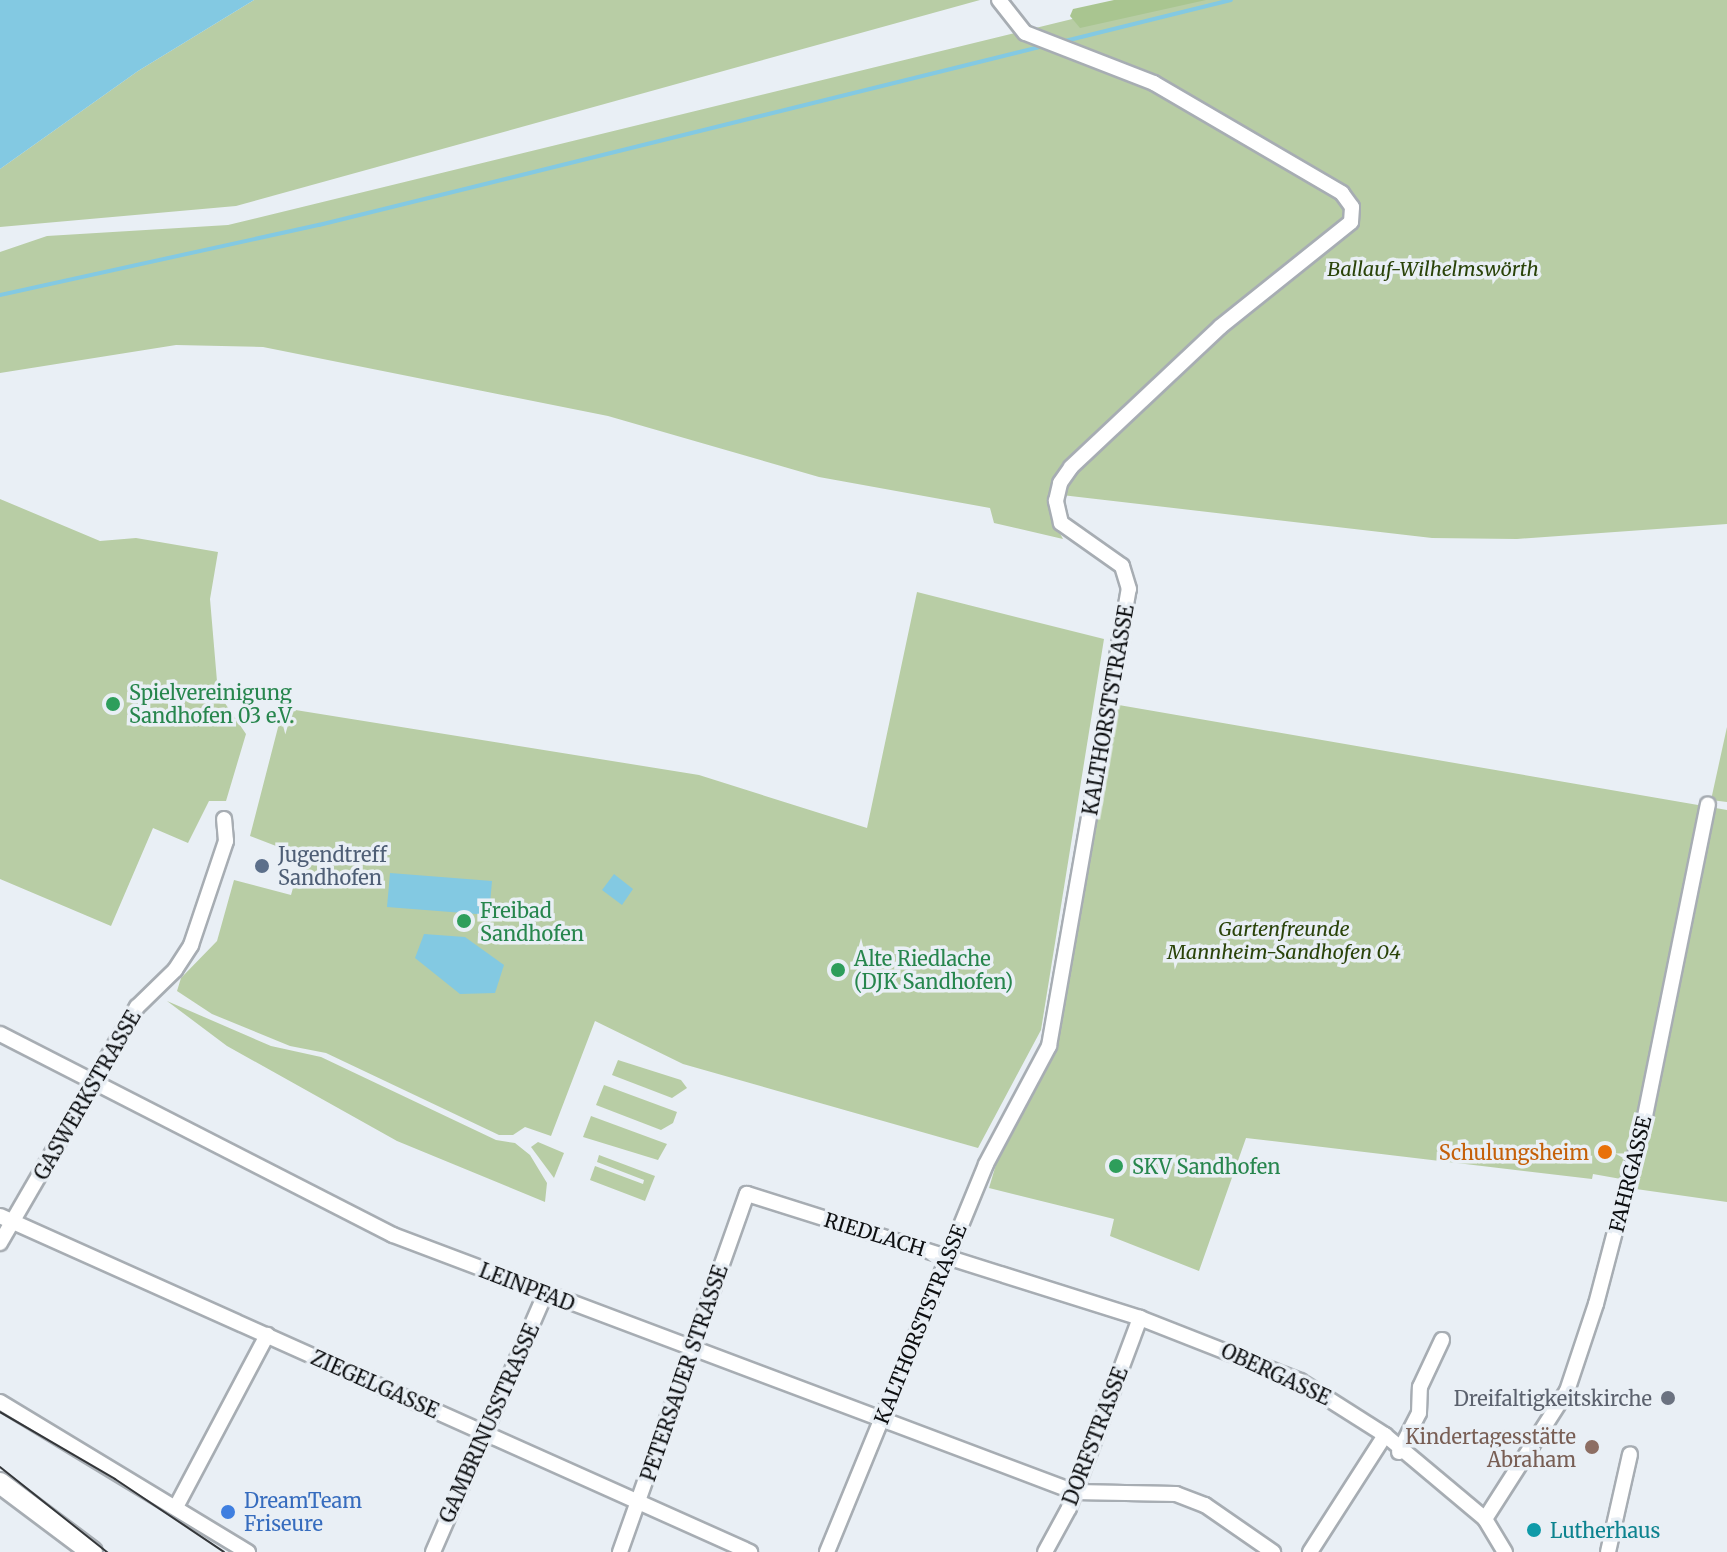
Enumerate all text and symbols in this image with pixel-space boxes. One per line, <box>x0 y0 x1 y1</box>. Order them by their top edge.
park label: Ballauf-Wilhelmswörth <box>1327 256 1539 280</box>
street label: KALTHORSTSTRASSE <box>1078 603 1138 817</box>
place label: Spielvereinigung Sandhofen 03 e.V. <box>129 680 294 727</box>
marker: Spielvereinigung Sandhofen 03 e.V. <box>104 695 122 713</box>
place label: Jugendtreff Sandhofen <box>278 842 387 889</box>
marker: Jugendtreff Sandhofen <box>253 857 271 875</box>
place label: Freibad Sandhofen <box>480 898 584 945</box>
marker: Freibad Sandhofen <box>455 912 473 930</box>
park label: Gartenfreunde Mannheim-Sandhofen 04 <box>1167 916 1401 963</box>
place label: Alte Riedlache (DJK Sandhofen) <box>854 946 1013 993</box>
marker: Alte Riedlache (DJK Sandhofen) <box>829 961 847 979</box>
street label: GASWERKSTRASSE <box>29 1006 145 1184</box>
street label: FAHRGASSE <box>1604 1113 1656 1235</box>
place label: Schulungsheim <box>1439 1140 1589 1164</box>
marker: Schulungsheim <box>1596 1143 1614 1161</box>
place label: SKV Sandhofen <box>1132 1154 1280 1178</box>
marker: SKV Sandhofen <box>1107 1157 1125 1175</box>
street label: RIEDLACH <box>822 1207 928 1261</box>
street label: KALTHORSTSTRASSE <box>869 1221 971 1427</box>
street label: LEINPFAD <box>476 1258 578 1316</box>
street label: PETERSAUER STRASSE <box>636 1262 732 1484</box>
street label: GAMBRINUSSTRASSE <box>434 1320 544 1526</box>
street label: OBERGASSE <box>1217 1338 1335 1410</box>
street label: ZIEGELGASSE <box>307 1345 443 1423</box>
street label: DORFSTRASSE <box>1058 1364 1132 1508</box>
place label: Dreifaltigkeitskirche <box>1454 1386 1652 1410</box>
marker: Dreifaltigkeitskirche <box>1659 1389 1677 1407</box>
place label: Kindertagesstätte Abraham <box>1405 1424 1576 1471</box>
marker: Kindertagesstätte Abraham <box>1583 1438 1601 1456</box>
place label: DreamTeam Friseure <box>244 1488 362 1535</box>
marker: DreamTeam Friseure <box>219 1503 237 1521</box>
place label: Lutherhaus <box>1550 1518 1660 1542</box>
marker: Lutherhaus <box>1525 1521 1543 1539</box>

